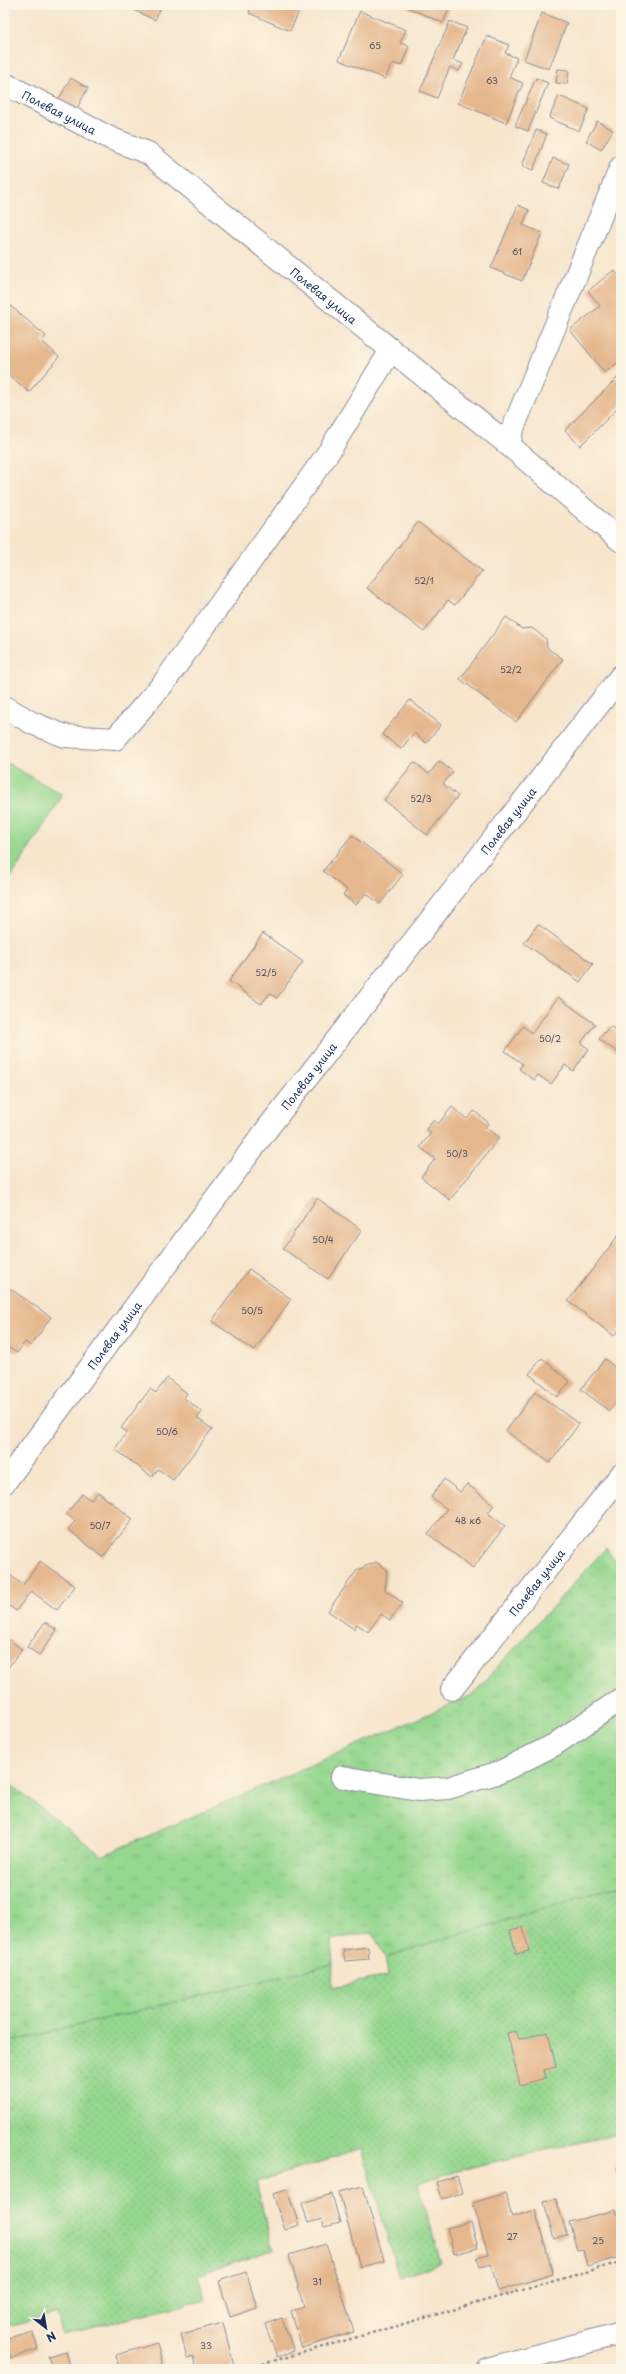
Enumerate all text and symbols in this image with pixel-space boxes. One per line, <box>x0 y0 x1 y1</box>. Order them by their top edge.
house number: 65 <box>369 38 381 52</box>
house number: 63 <box>486 73 498 87</box>
street label: Полевая улица <box>19 86 99 138</box>
house number: 61 <box>512 244 522 258</box>
street label: Полевая улица <box>287 263 361 328</box>
house number: 52/1 <box>414 573 434 587</box>
house number: 52/2 <box>500 662 522 676</box>
street label: Полевая улица <box>476 783 540 858</box>
house number: 52/3 <box>410 791 432 805</box>
house number: 52/5 <box>255 965 277 979</box>
house number: 50/2 <box>539 1031 561 1045</box>
street label: Полевая улица <box>277 1038 340 1113</box>
house number: 50/3 <box>446 1146 468 1160</box>
house number: 50/4 <box>312 1232 334 1246</box>
street label: Полевая улица <box>83 1297 145 1373</box>
house number: 50/5 <box>241 1303 263 1317</box>
house number: 50/6 <box>156 1424 178 1438</box>
house number: 48 к6 <box>455 1513 481 1527</box>
house number: 50/7 <box>89 1518 111 1532</box>
street label: Полевая улица <box>504 1545 568 1620</box>
house number: 27 <box>506 2229 518 2243</box>
house number: 25 <box>592 2233 604 2247</box>
house number: 31 <box>312 2274 322 2288</box>
north arrow <box>26 2308 66 2348</box>
text: N <box>43 2327 60 2347</box>
house number: 33 <box>200 2338 212 2352</box>

